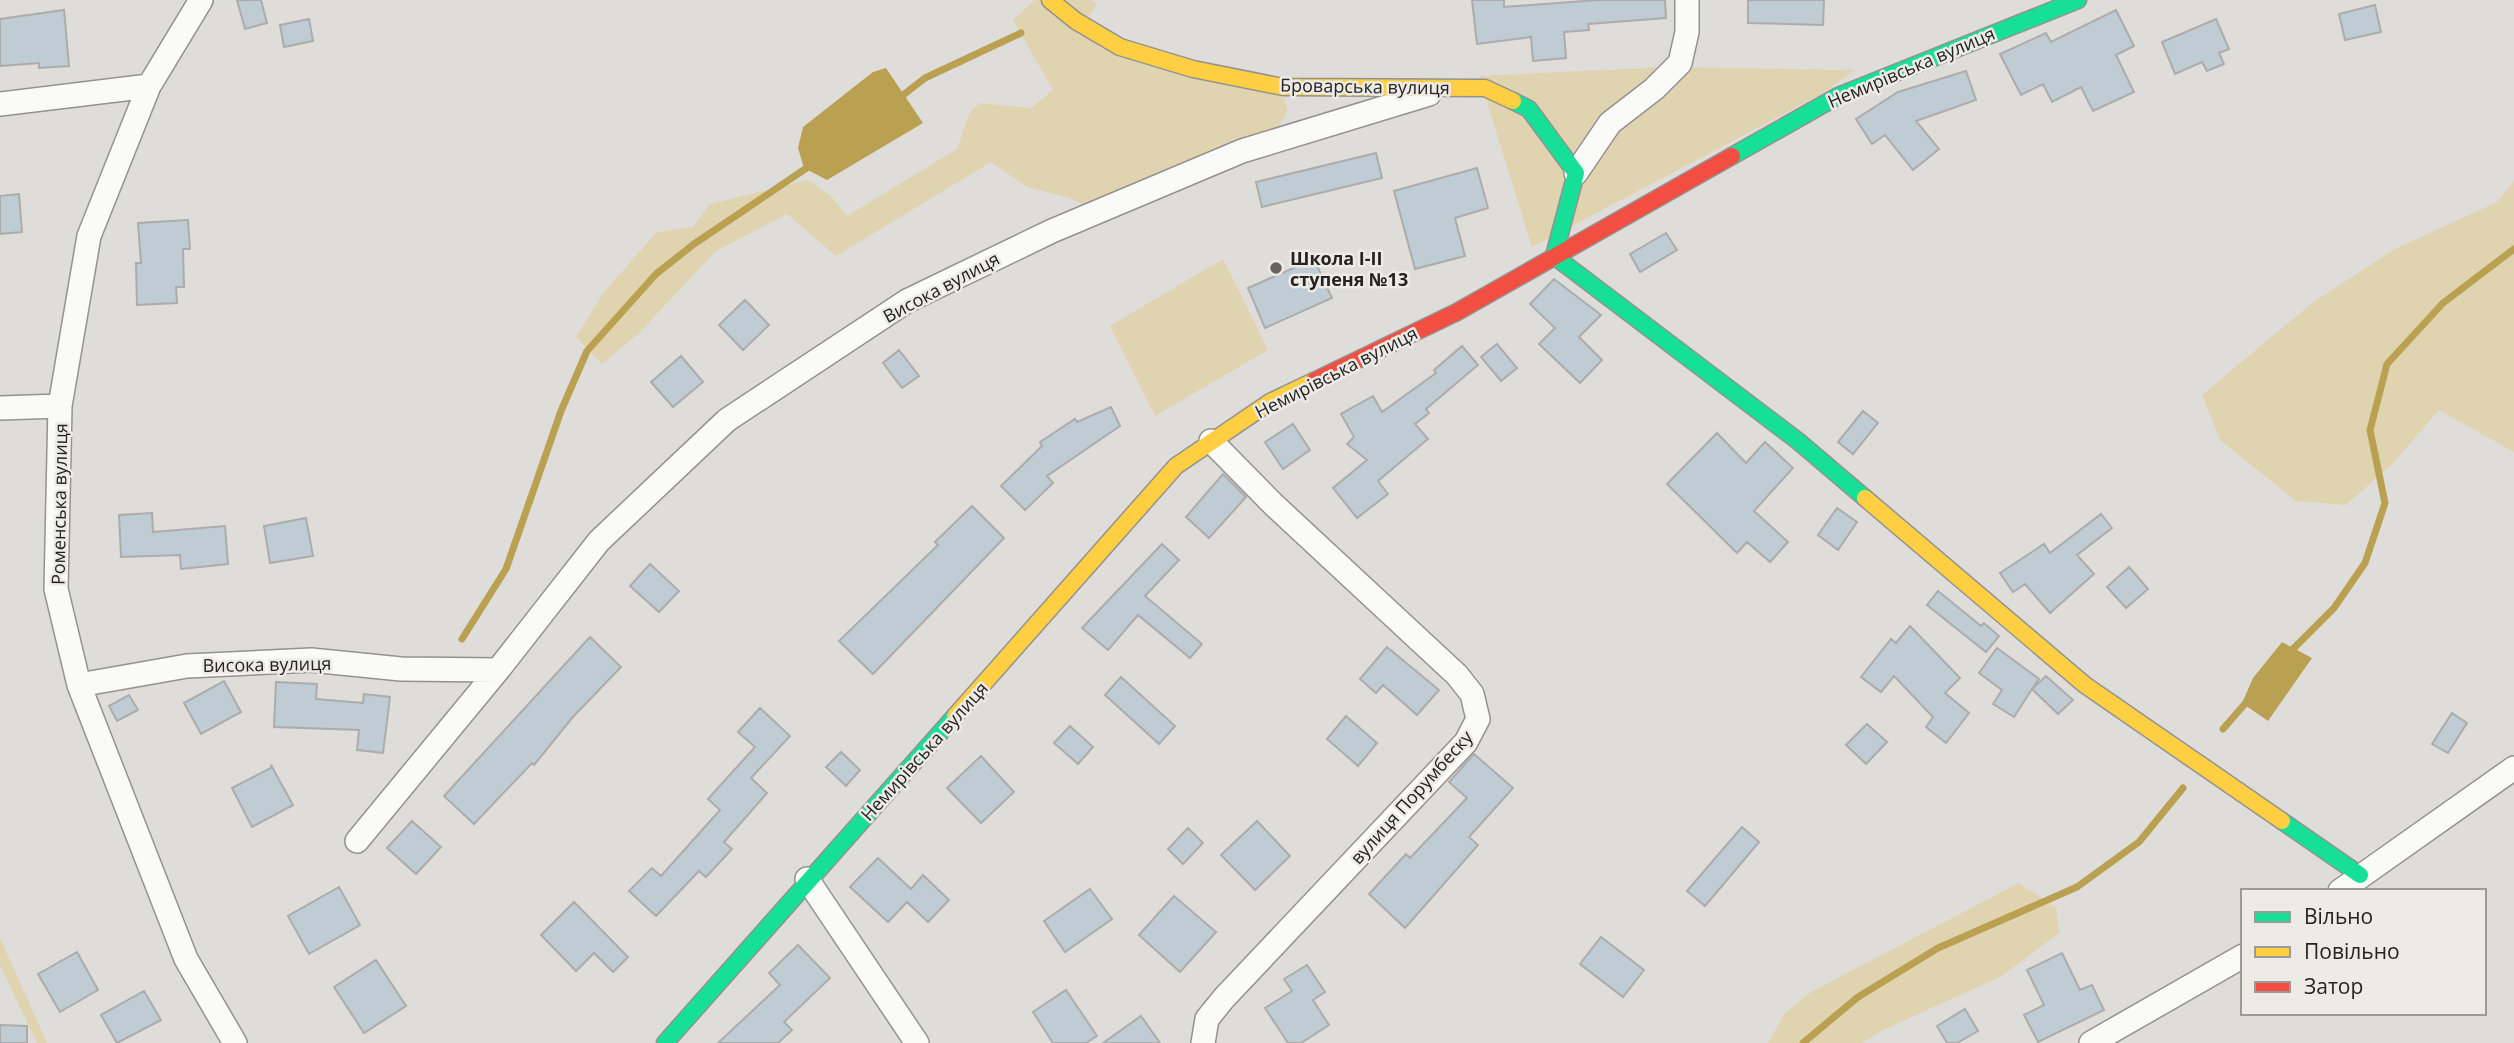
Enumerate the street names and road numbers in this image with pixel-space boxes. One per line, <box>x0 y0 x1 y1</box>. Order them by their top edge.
street label: Немирівська вулиця <box>1824 21 1998 113</box>
street label: Броварська вулиця <box>1280 73 1450 99</box>
street label: Висока вулиця <box>878 246 1004 328</box>
street label: Немирівська вулиця <box>1251 321 1421 423</box>
street label: Роменська вулиця <box>46 423 72 585</box>
street label: Висока вулиця <box>202 651 332 677</box>
street label: Немирівська вулиця <box>855 676 993 826</box>
street label: вулиця Порумбеску <box>1345 724 1478 869</box>

